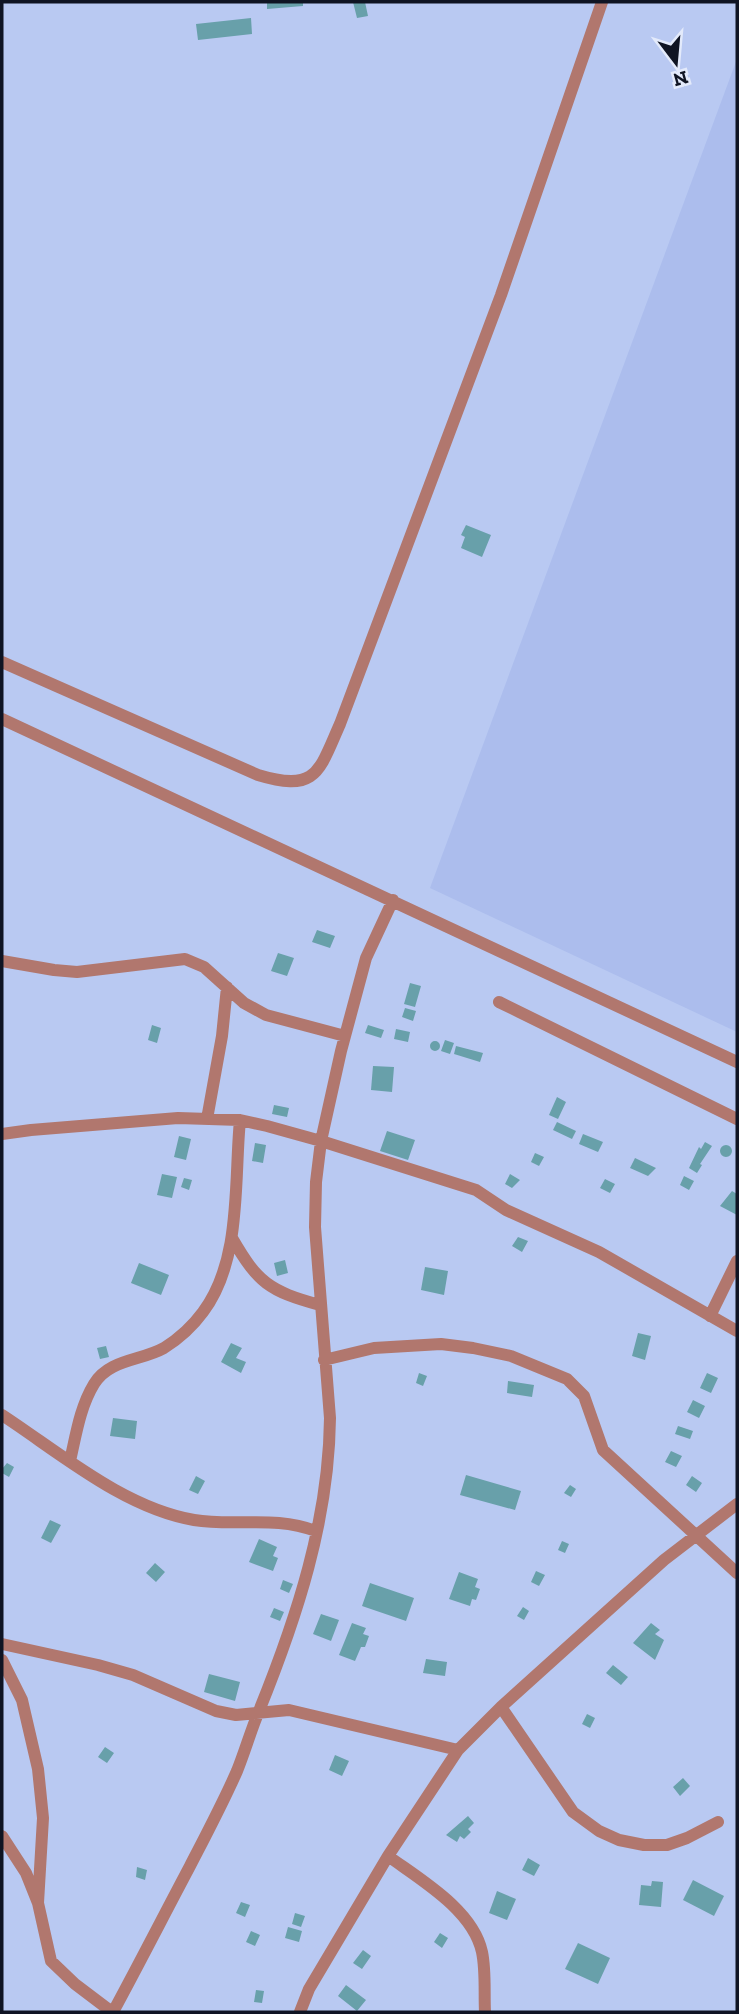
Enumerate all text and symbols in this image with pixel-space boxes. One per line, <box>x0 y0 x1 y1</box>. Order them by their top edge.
north arrow <box>641 28 711 98</box>
text: N <box>670 66 691 92</box>

